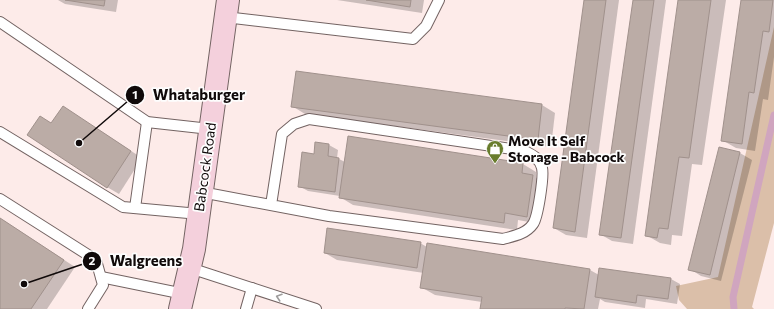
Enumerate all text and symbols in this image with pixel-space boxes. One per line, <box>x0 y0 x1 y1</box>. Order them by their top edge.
callout: Whataburger <box>125 81 254 108</box>
text: Whataburger <box>153 85 245 103</box>
text: 1 <box>132 87 138 101</box>
street label: Babcock Road <box>190 121 219 213</box>
place label: Move It Self Storage - Babcock <box>508 132 625 165</box>
shop icon: Move It Self Storage - Babcock <box>485 139 505 164</box>
callout: Walgreens <box>82 247 190 274</box>
text: Walgreens <box>110 251 182 269</box>
text: 2 <box>89 253 96 267</box>
one-way arrow <box>276 293 283 302</box>

